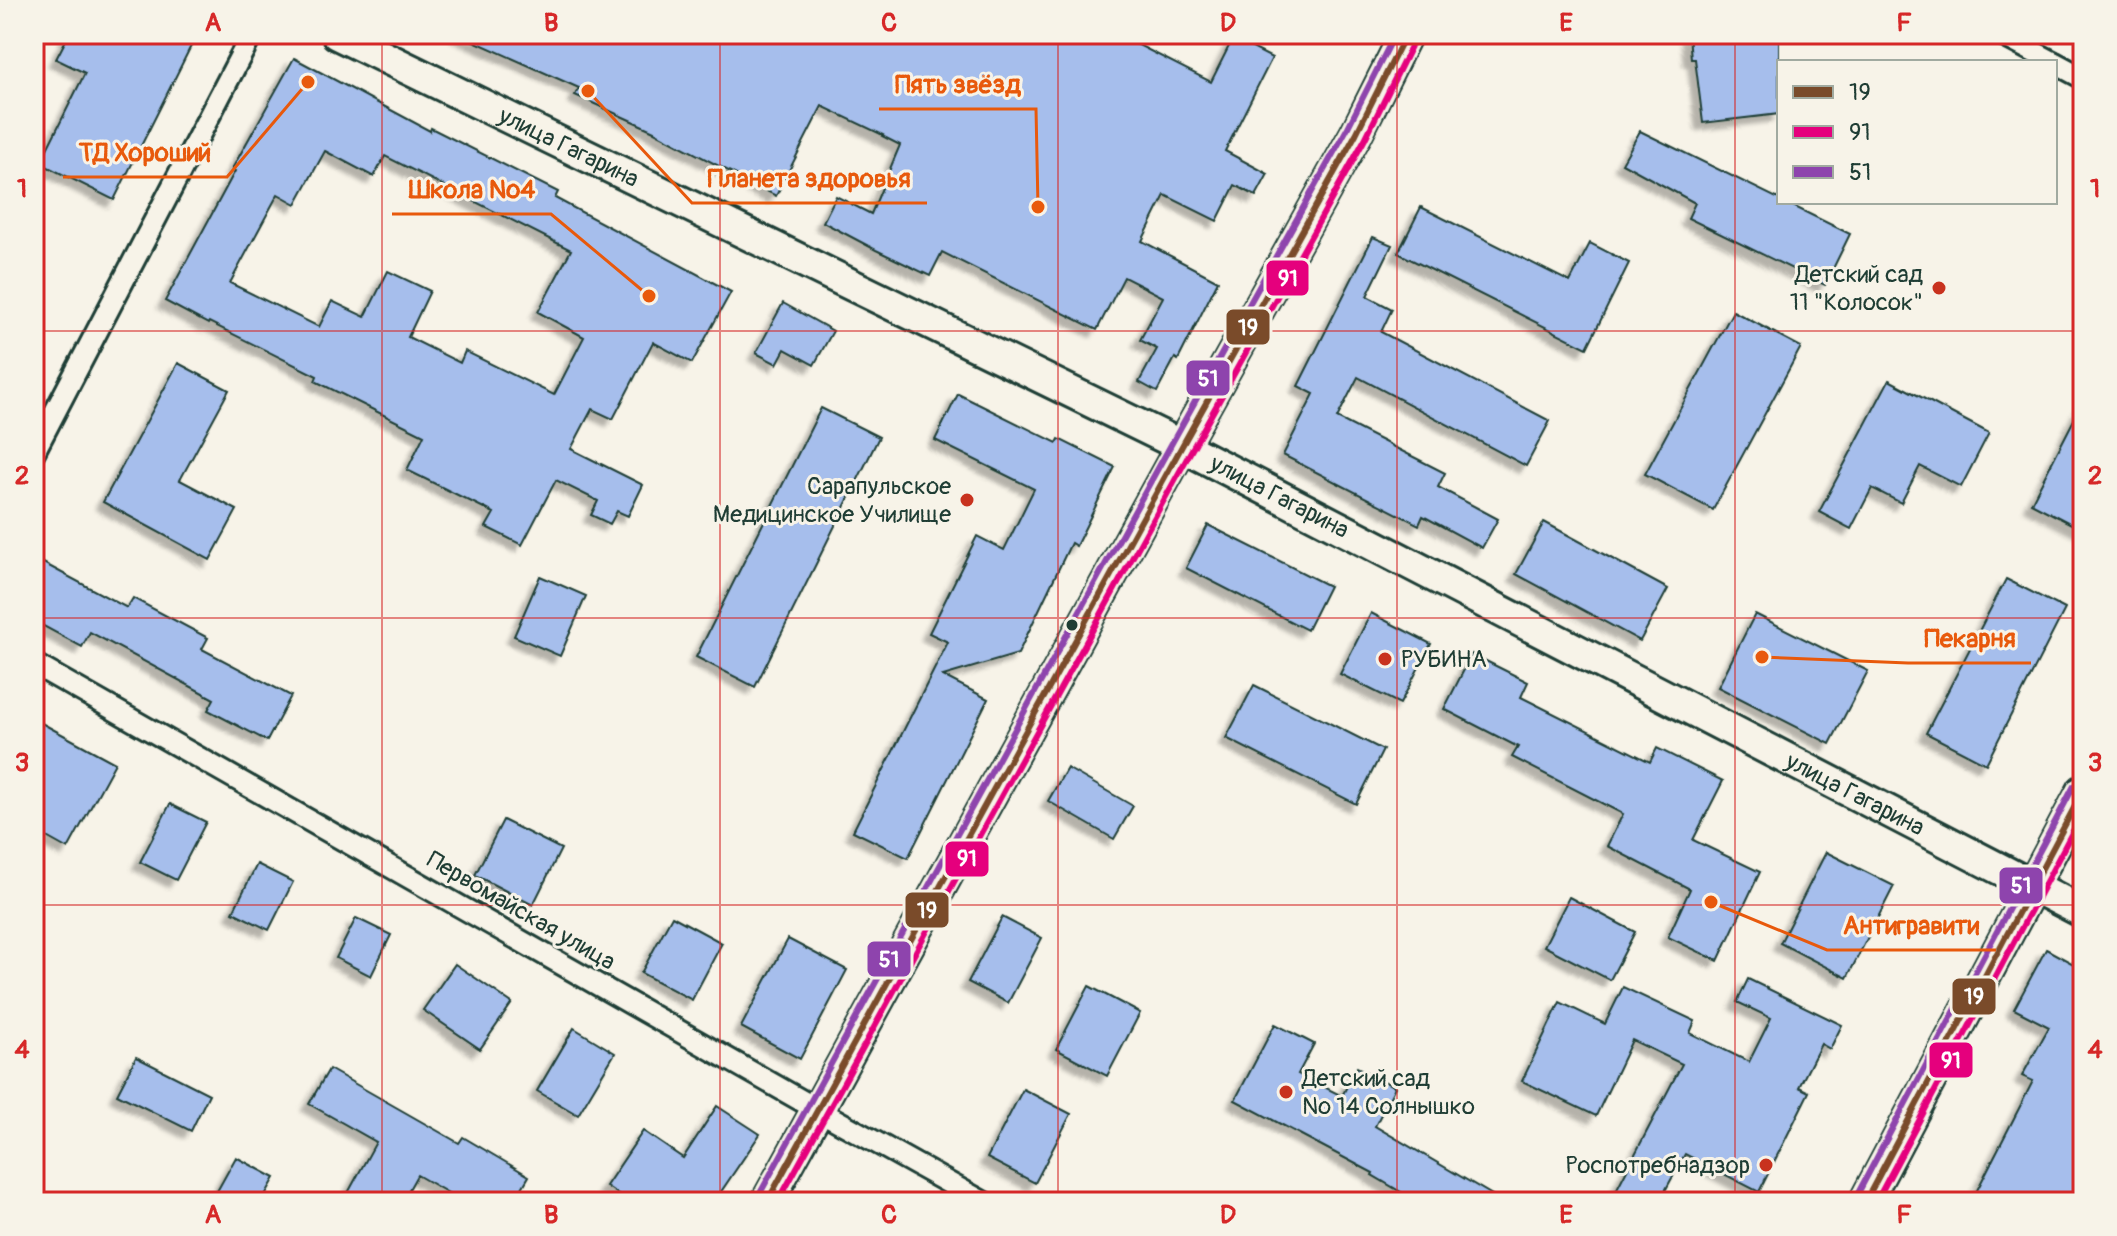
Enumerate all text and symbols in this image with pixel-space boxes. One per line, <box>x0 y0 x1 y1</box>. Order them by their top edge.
text: A <box>205 7 222 39</box>
text: B <box>544 7 558 39</box>
text: C <box>881 7 897 39</box>
text: D <box>1220 7 1236 39</box>
text: E <box>1559 7 1573 39</box>
text: F <box>1896 7 1912 39</box>
callout: Пять звёзд <box>879 59 1036 109</box>
legend <box>1777 60 2057 204</box>
text: Пять звёзд <box>895 69 1021 101</box>
text: 19 <box>1849 78 1871 107</box>
street label: улица Гагарина <box>493 100 644 193</box>
text: 91 <box>1849 118 1871 147</box>
callout: ТД Хороший <box>63 127 227 177</box>
text: ТД Хороший <box>78 137 211 169</box>
callout: Планета здоровья <box>692 153 927 203</box>
text: 51 <box>1849 158 1871 187</box>
text: Планета здоровья <box>707 163 911 195</box>
callout: Школа №4 <box>392 164 551 214</box>
text: 1 <box>17 173 27 205</box>
text: 1 <box>2090 173 2100 205</box>
text: Школа №4 <box>408 174 535 206</box>
line badge: 91 <box>1265 259 1310 297</box>
place label: Детский сад 11 "Колосок" <box>1790 260 1924 317</box>
text: 91 <box>1278 265 1298 293</box>
marker: Детский сад 11 "Колосок" <box>1930 279 1948 297</box>
line badge: 19 <box>1225 308 1271 346</box>
text: 19 <box>1238 314 1258 342</box>
line badge: 51 <box>1185 359 1231 397</box>
text: 51 <box>1198 365 1218 393</box>
street label: улица Гагарина <box>1204 448 1354 544</box>
text: 2 <box>15 460 29 492</box>
text: 2 <box>2088 460 2102 492</box>
place label: Сарапульское Медицинское Училище <box>713 472 951 529</box>
marker: Сарапульское Медицинское Училище <box>958 491 976 509</box>
callout: Пекарня <box>1908 613 2031 663</box>
unlabelled marker <box>1064 617 1080 633</box>
text: Пекарня <box>1924 623 2016 655</box>
place label: РУБИНА <box>1401 645 1487 674</box>
marker: РУБИНА <box>1376 650 1394 668</box>
street label: улица Гагарина <box>1780 746 1929 842</box>
text: 3 <box>15 747 29 779</box>
text: 3 <box>2088 747 2102 779</box>
line badge: 91 <box>944 840 990 878</box>
street label: Первомайская улица <box>422 845 620 977</box>
text: 91 <box>957 845 977 873</box>
line badge: 51 <box>1998 866 2044 905</box>
text: 51 <box>2011 872 2031 900</box>
line badge: 19 <box>904 891 950 929</box>
text: 19 <box>917 897 937 925</box>
callout: Антигравити <box>1827 900 1996 950</box>
text: Антигравити <box>1843 910 1980 942</box>
line badge: 51 <box>866 940 912 978</box>
text: 51 <box>879 946 899 974</box>
line badge: 19 <box>1951 977 1997 1016</box>
text: 19 <box>1964 983 1984 1011</box>
text: 4 <box>14 1034 30 1066</box>
text: 4 <box>2087 1034 2103 1066</box>
line badge: 91 <box>1928 1041 1974 1079</box>
text: 91 <box>1941 1047 1961 1075</box>
place label: Детский сад № 14 Солнышко <box>1301 1064 1475 1121</box>
marker: Детский сад № 14 Солнышко <box>1277 1083 1295 1101</box>
place label: Роспотребнадзор <box>1566 1151 1750 1180</box>
marker: Роспотребнадзор <box>1757 1156 1775 1174</box>
text: A <box>205 1199 222 1231</box>
text: B <box>544 1199 558 1231</box>
text: C <box>881 1199 897 1231</box>
text: D <box>1220 1199 1236 1231</box>
text: E <box>1559 1199 1573 1231</box>
text: F <box>1896 1199 1912 1231</box>

